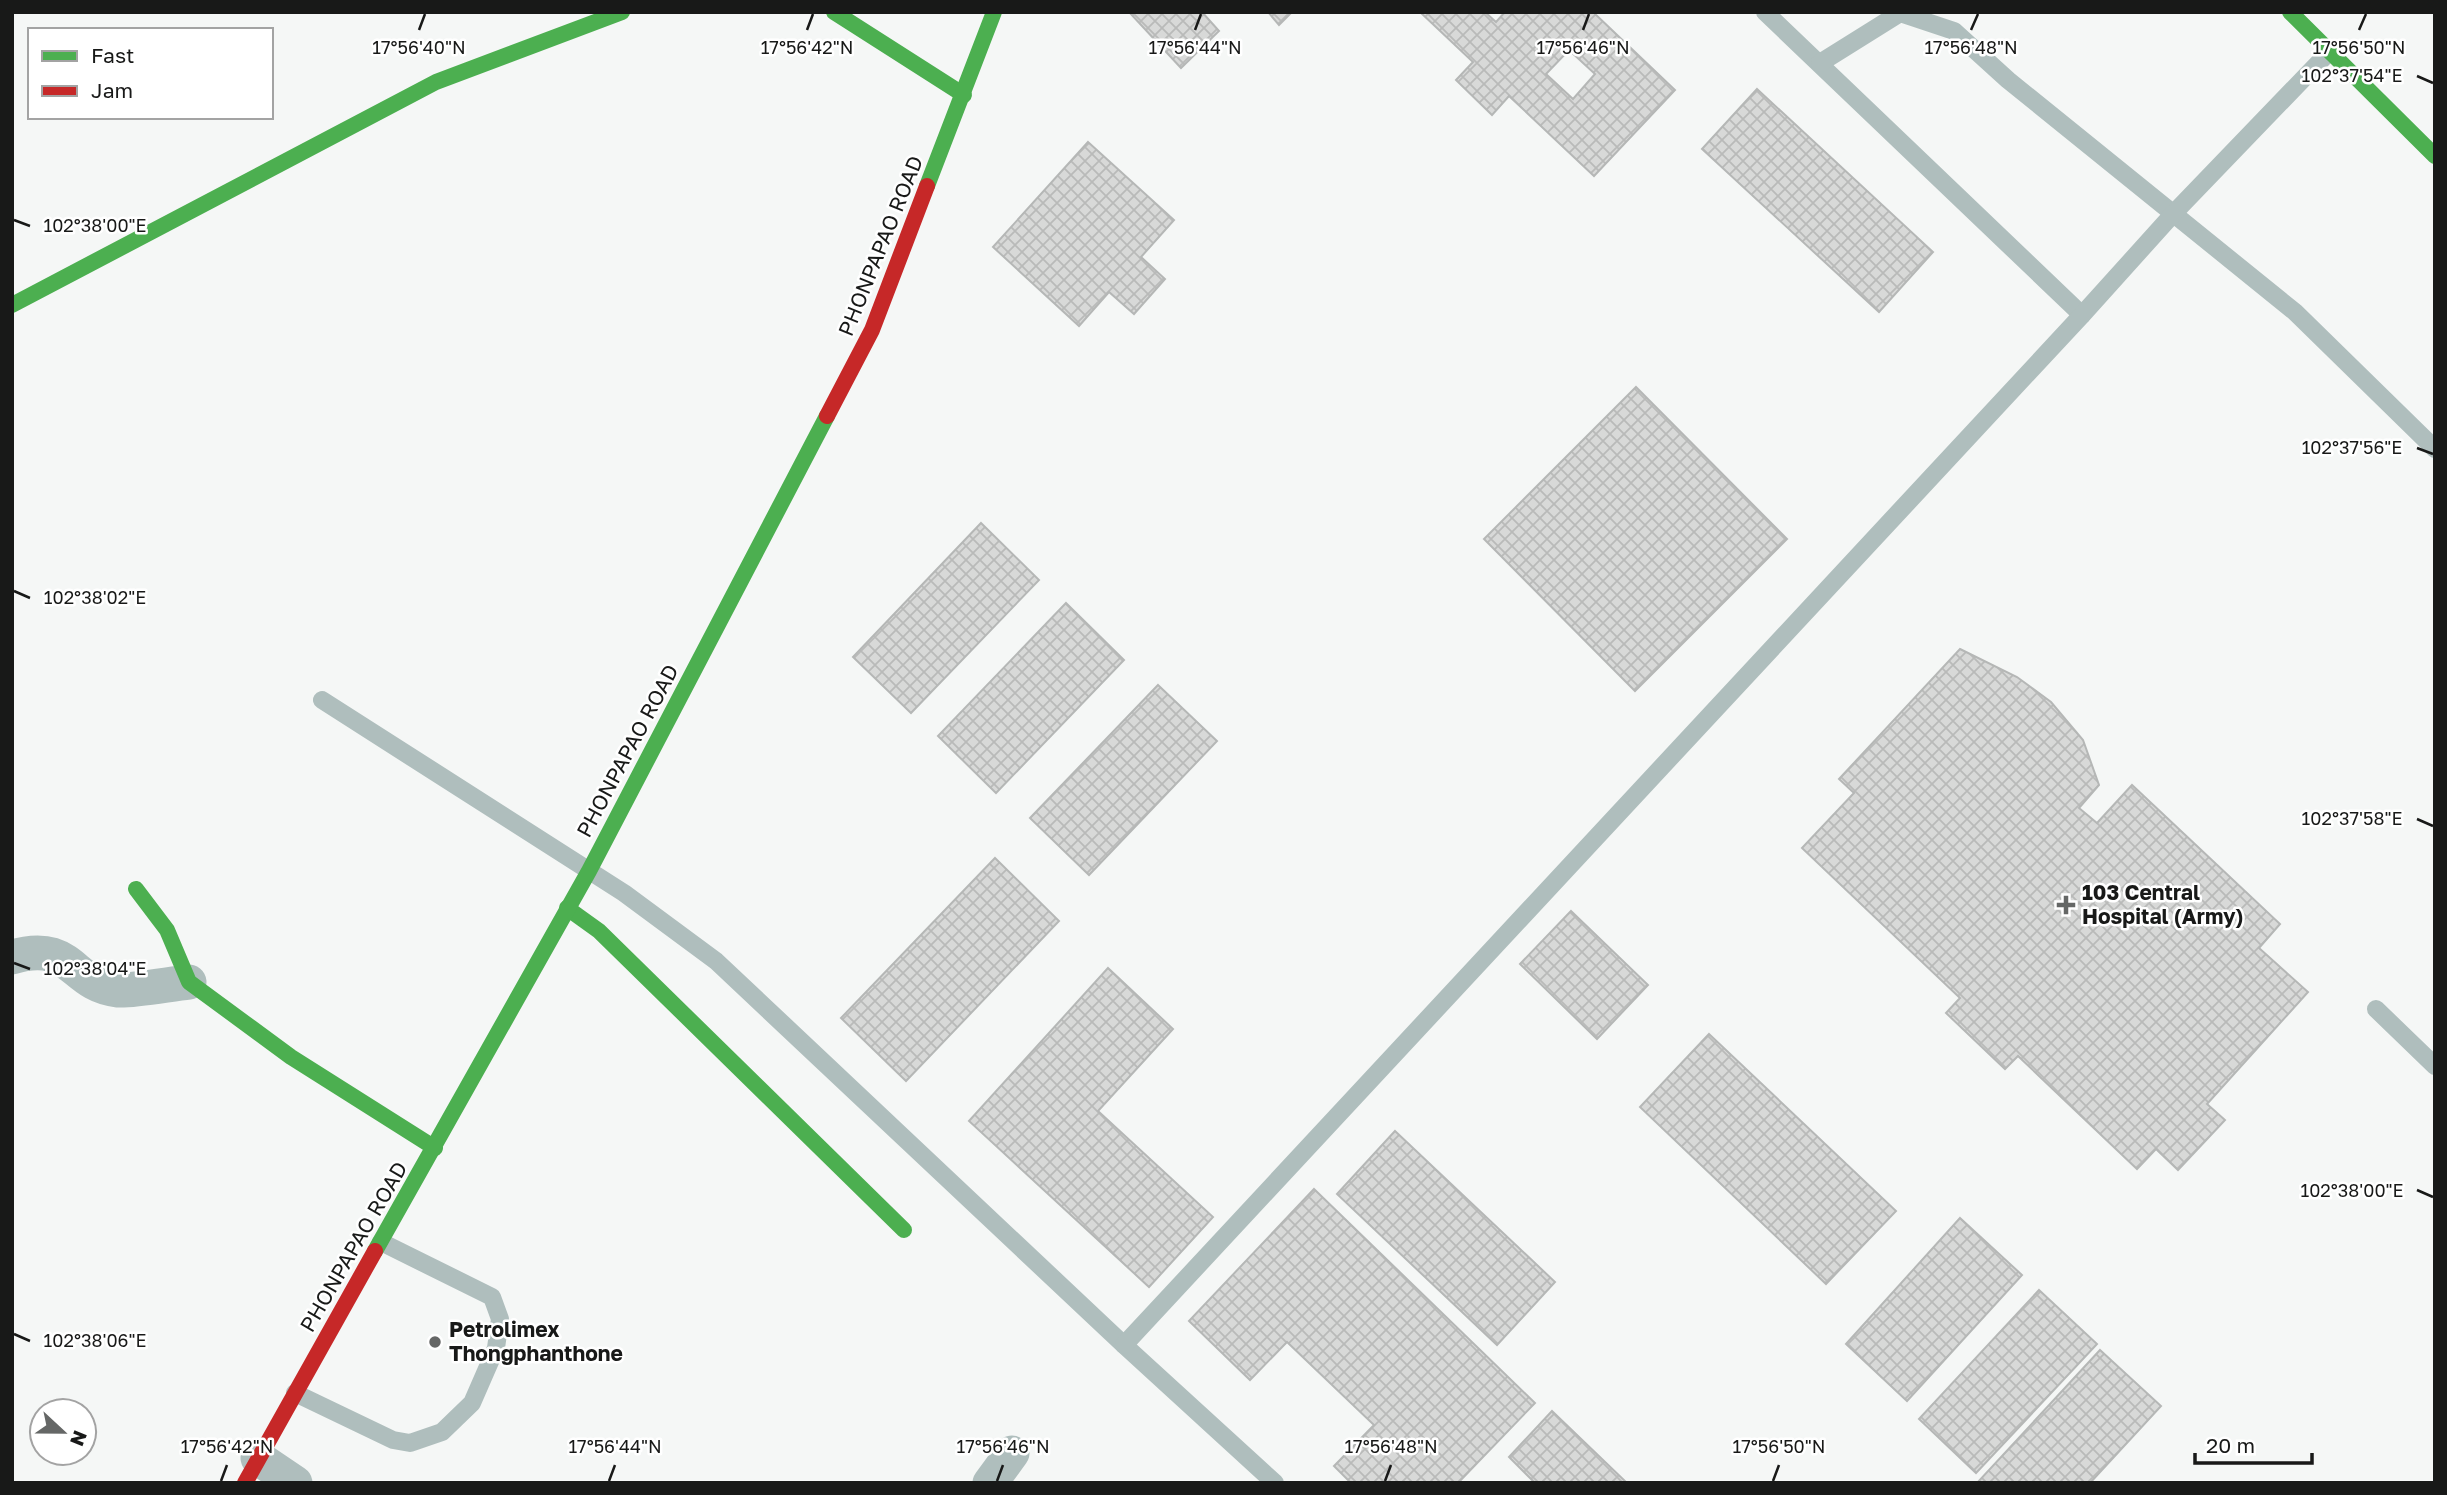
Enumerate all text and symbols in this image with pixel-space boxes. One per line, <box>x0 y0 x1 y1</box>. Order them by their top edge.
legend <box>28 28 273 119</box>
text: 17°56'40"N <box>372 36 466 58</box>
text: 17°56'42"N <box>761 36 853 58</box>
text: 17°56'44"N <box>1148 36 1242 58</box>
text: 17°56'46"N <box>1536 36 1630 58</box>
text: 17°56'48"N <box>1924 36 2018 58</box>
text: 17°56'50"N <box>2313 36 2405 58</box>
text: Fast <box>91 42 134 68</box>
text: 102°37'54"E <box>2302 64 2402 86</box>
text: Jam <box>91 77 133 103</box>
street label: PHONPAPAO ROAD <box>832 152 928 340</box>
text: 102°38'00"E <box>43 214 147 236</box>
text: 102°37'56"E <box>2302 436 2402 458</box>
text: 102°38'02"E <box>44 586 146 608</box>
street label: PHONPAPAO ROAD <box>571 660 684 841</box>
text: 102°37'58"E <box>2302 807 2402 829</box>
place label: 103 Central Hospital (Army) <box>2082 879 2244 929</box>
marker: 103 Central Hospital (Army) <box>2056 895 2076 915</box>
text: 102°38'04"E <box>44 957 146 979</box>
street label: PHONPAPAO ROAD <box>294 1157 412 1336</box>
text: 102°38'00"E <box>2300 1179 2404 1201</box>
place label: Petrolimex Thongphanthone <box>449 1316 623 1366</box>
text: 102°38'06"E <box>44 1329 146 1351</box>
marker: Petrolimex Thongphanthone <box>427 1334 443 1350</box>
north arrow <box>28 1397 98 1467</box>
scale bar <box>2195 1422 2312 1466</box>
text: N <box>66 1428 93 1450</box>
text: 20 m <box>2206 1432 2255 1458</box>
text: 17°56'42"N <box>181 1435 273 1457</box>
text: 17°56'44"N <box>568 1435 662 1457</box>
text: 17°56'46"N <box>956 1435 1050 1457</box>
text: 17°56'48"N <box>1344 1435 1438 1457</box>
text: 17°56'50"N <box>1733 1435 1825 1457</box>

